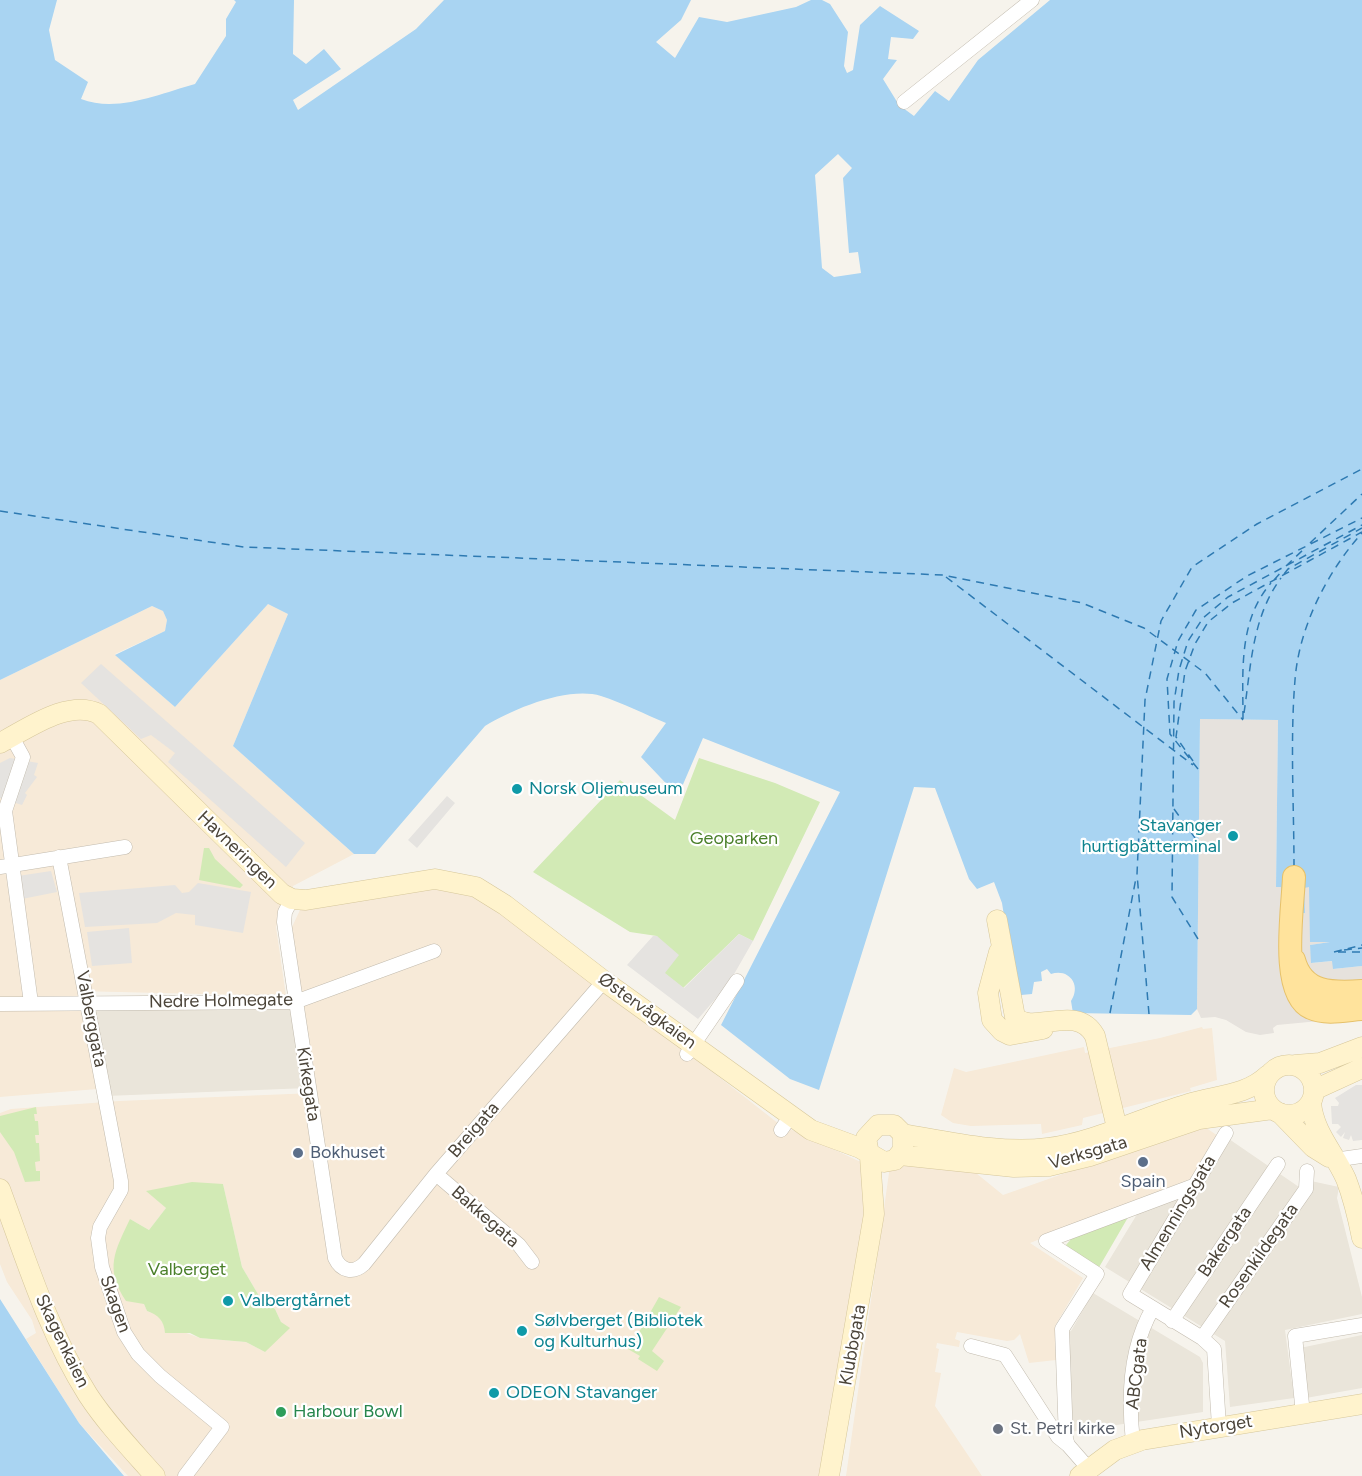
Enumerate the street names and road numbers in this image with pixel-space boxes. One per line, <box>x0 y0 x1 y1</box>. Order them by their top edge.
street label: Havneringen <box>193 807 281 893</box>
street label: Østervågkaien <box>594 968 700 1054</box>
street label: Valberggata <box>71 969 111 1069</box>
street label: Nedre Holmegate <box>149 989 293 1013</box>
street label: Kirkegata <box>291 1045 325 1123</box>
street label: Breigata <box>444 1098 504 1162</box>
street label: Verksgata <box>1046 1132 1130 1174</box>
street label: Almenningsgata <box>1135 1152 1221 1274</box>
street label: Bakkegata <box>447 1182 523 1252</box>
street label: Rosenkildegata <box>1215 1199 1303 1313</box>
street label: Bakergata <box>1194 1203 1256 1281</box>
street label: Skagen <box>95 1272 135 1336</box>
street label: Skagenkaien <box>30 1291 94 1391</box>
street label: Klubbgata <box>835 1303 871 1387</box>
street label: ABCgata <box>1122 1337 1152 1411</box>
street label: Nytorget <box>1178 1411 1254 1443</box>

